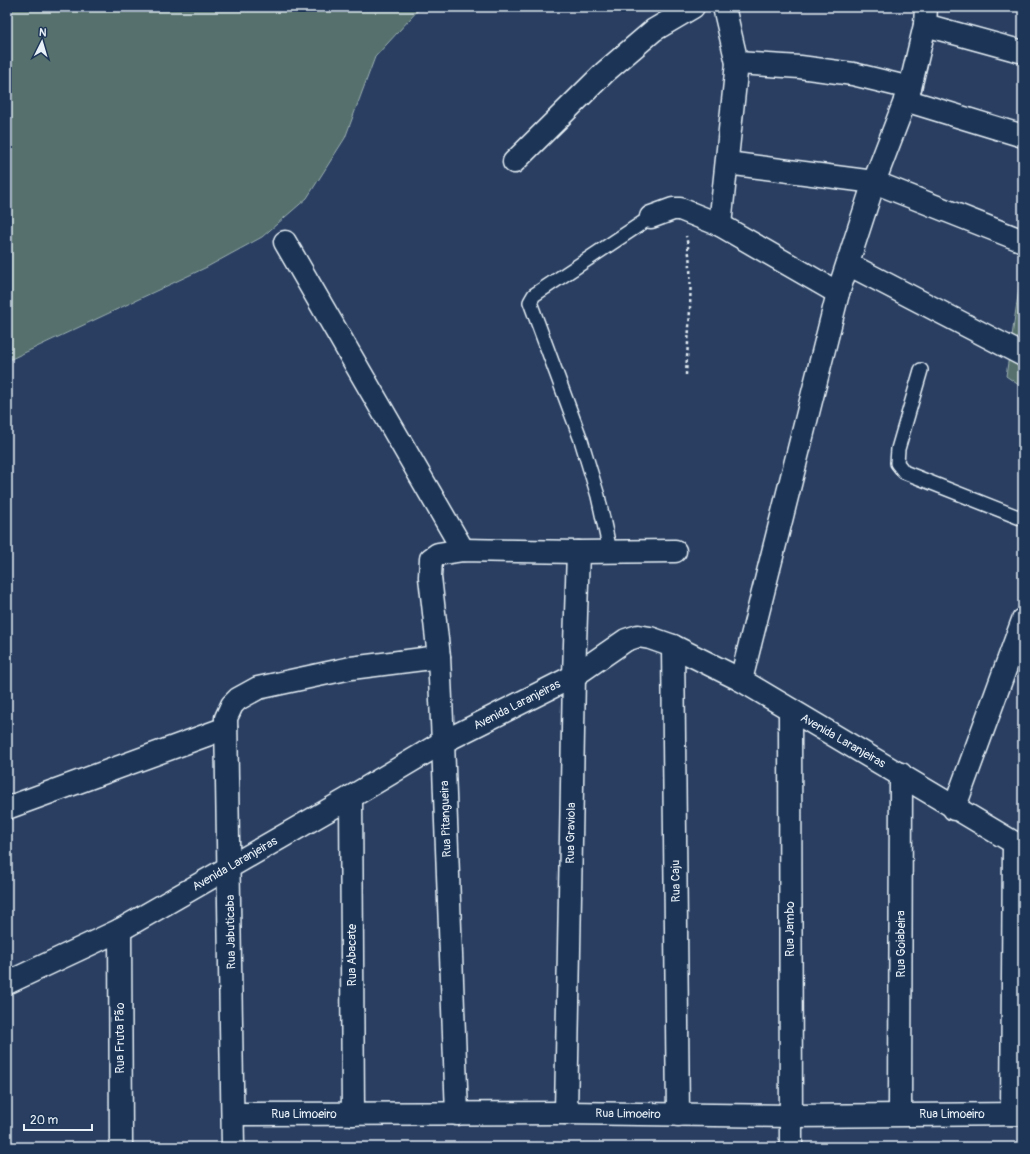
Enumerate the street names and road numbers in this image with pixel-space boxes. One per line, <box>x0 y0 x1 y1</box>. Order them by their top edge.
street label: Avenida Laranjeiras <box>471 676 564 733</box>
street label: Avenida Laranjeiras <box>798 711 889 772</box>
street label: Rua Pitangueira <box>437 780 455 858</box>
street label: Rua Graviola <box>563 802 579 864</box>
street label: Avenida Laranjeiras <box>190 833 281 894</box>
street label: Rua Caju <box>668 860 684 902</box>
street label: Rua Jabuticaba <box>223 894 239 969</box>
street label: Rua Jambo <box>783 901 798 957</box>
street label: Rua Goiabeira <box>894 910 909 978</box>
street label: Rua Abacate <box>345 924 360 986</box>
street label: Rua Fruta Pão <box>113 1002 128 1074</box>
street label: Rua Limoeiro <box>595 1106 661 1122</box>
street label: Rua Limoeiro <box>271 1107 337 1122</box>
street label: Rua Limoeiro <box>919 1107 985 1122</box>

